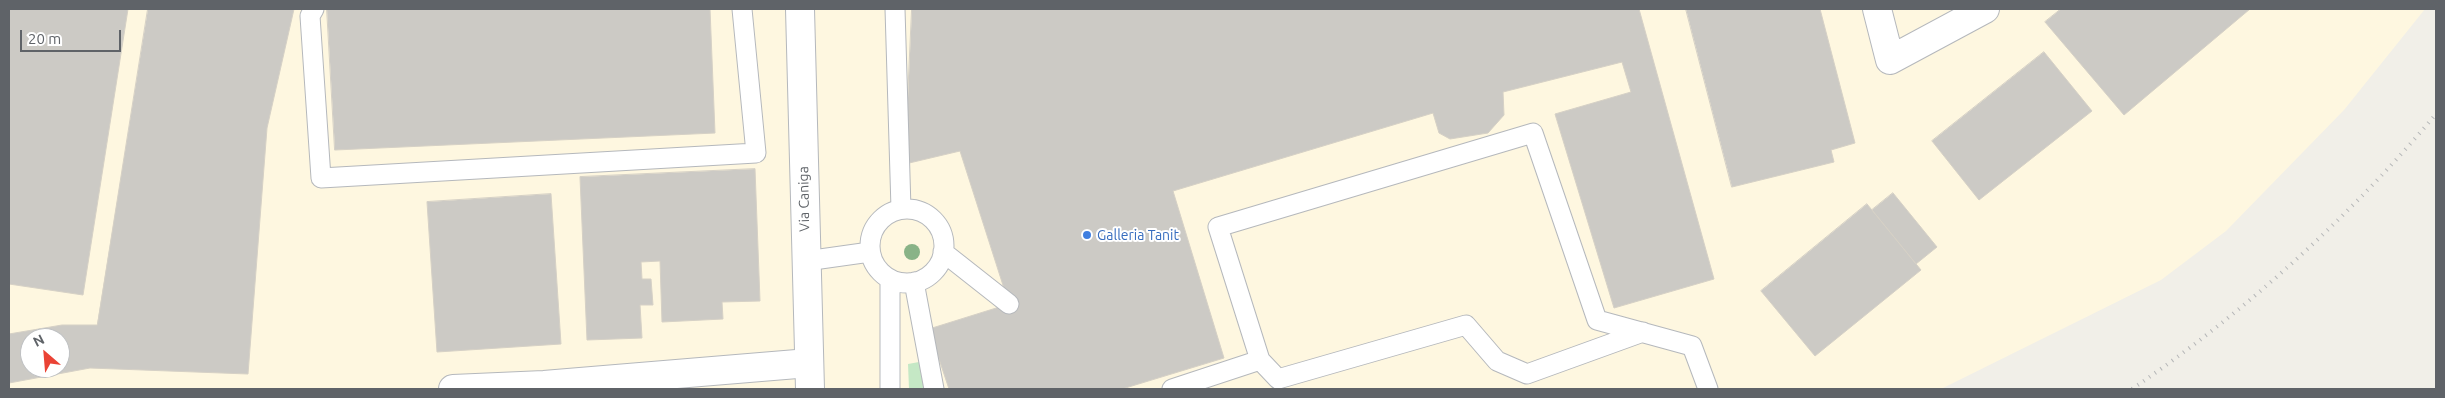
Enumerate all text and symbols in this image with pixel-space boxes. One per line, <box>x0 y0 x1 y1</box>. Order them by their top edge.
scale bar <box>22 20 124 52</box>
text: 20 m <box>28 30 61 47</box>
street label: Via Caniga <box>795 166 813 232</box>
place label: Galleria Tanit <box>1097 227 1179 243</box>
marker: Galleria Tanit <box>1081 229 1093 241</box>
north arrow <box>20 328 70 378</box>
text: N <box>30 331 47 350</box>

